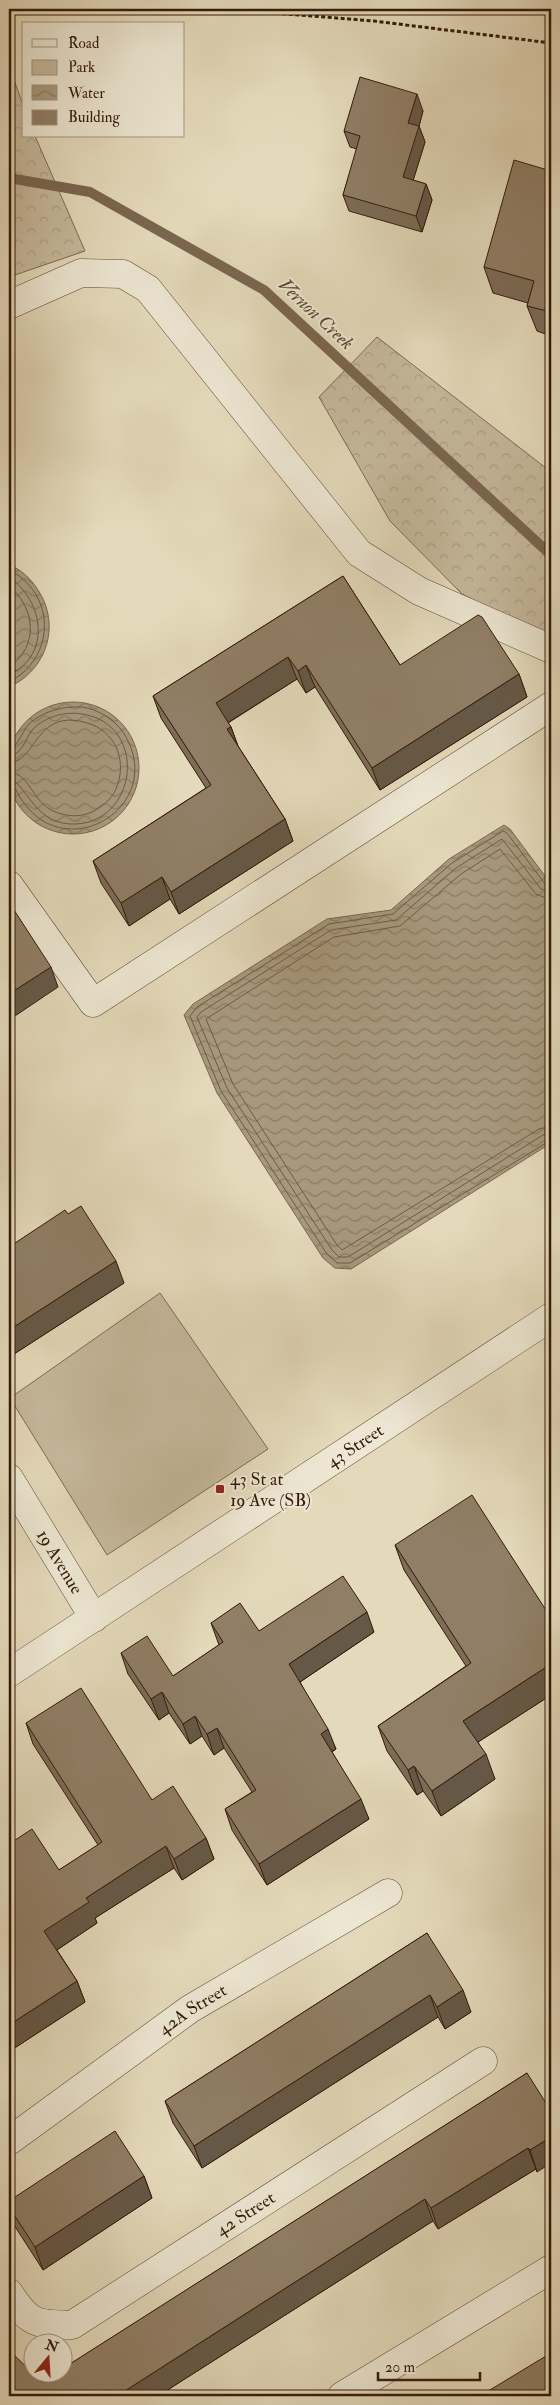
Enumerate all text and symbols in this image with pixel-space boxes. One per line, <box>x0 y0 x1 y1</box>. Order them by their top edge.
legend <box>22 22 185 138</box>
text: Road <box>68 34 100 53</box>
text: Park <box>68 58 95 77</box>
text: Water <box>67 84 105 103</box>
text: Building <box>68 108 120 127</box>
water label: Vernon Creek <box>273 273 359 355</box>
street label: 43 Street <box>322 1418 388 1473</box>
place label: 43 St at 19 Ave (SB) <box>230 1468 311 1512</box>
marker: 43 St at 19 Ave (SB) <box>214 1483 226 1495</box>
street label: 19 Avenue <box>31 1525 88 1599</box>
street label: 42A Street <box>154 1978 231 2040</box>
street label: 42 Street <box>211 2186 280 2241</box>
north arrow <box>22 2332 72 2382</box>
text: N <box>42 2336 61 2356</box>
scale bar <box>378 2350 480 2382</box>
text: 20 m <box>385 2358 415 2377</box>

